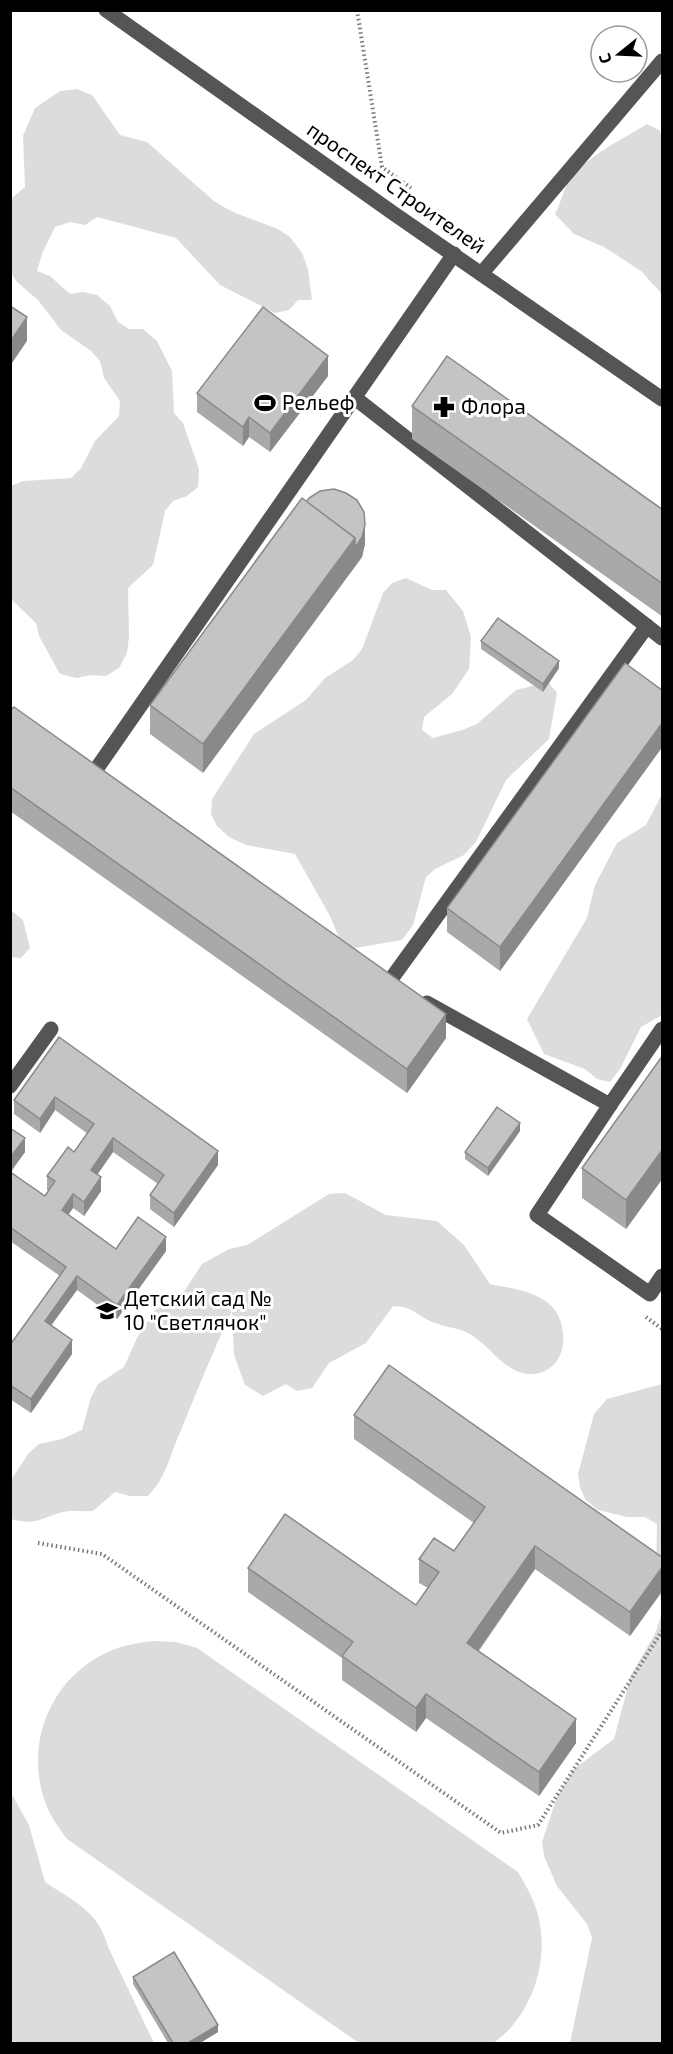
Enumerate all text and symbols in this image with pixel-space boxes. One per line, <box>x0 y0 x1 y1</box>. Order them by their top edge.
north arrow <box>589 24 649 84</box>
text: С <box>594 51 615 66</box>
street label: проспект Строителей <box>303 116 491 258</box>
place label: Рельеф <box>282 389 355 414</box>
sports icon: Рельеф <box>253 391 277 415</box>
place label: Флора <box>461 393 526 418</box>
pharmacy icon: Флора <box>432 395 456 419</box>
place label: Детский сад № 10 "Светлячок" <box>124 1285 272 1334</box>
school or university icon: Детский сад № 10 "Светлячок" <box>95 1299 119 1323</box>

